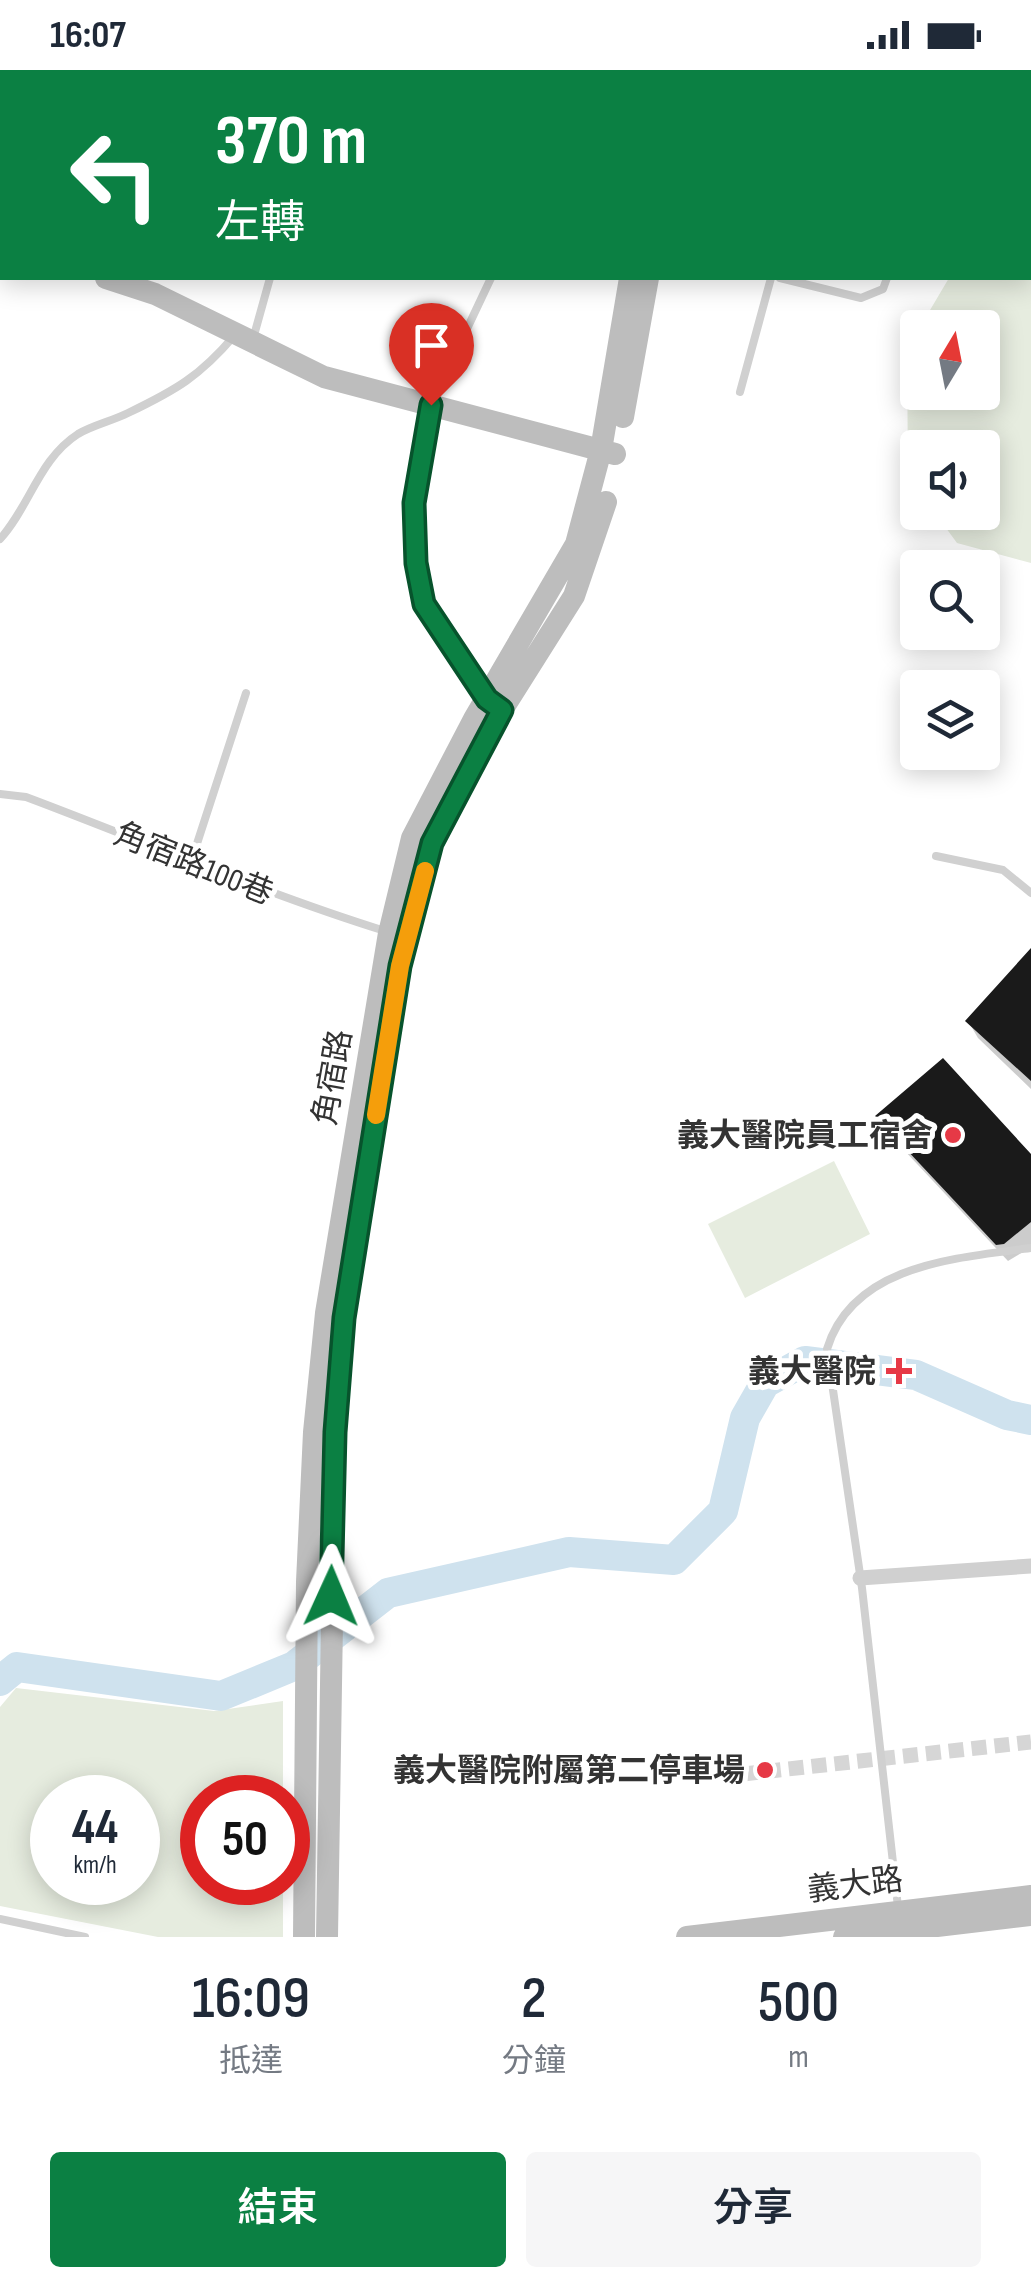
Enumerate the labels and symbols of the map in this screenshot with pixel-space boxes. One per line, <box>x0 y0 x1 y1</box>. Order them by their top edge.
pin <box>389 303 474 406</box>
north arrow <box>900 310 1000 410</box>
street label: 角宿路100巷 <box>108 815 279 914</box>
street label: 角宿路 <box>306 1027 361 1128</box>
place label: 義大醫院員工宿舍 <box>677 1117 933 1156</box>
marker: 義大醫院員工宿舍 <box>942 1124 964 1146</box>
place label: 義大醫院 <box>748 1353 876 1392</box>
marker: 義大醫院 <box>886 1358 912 1384</box>
position arrow <box>279 1544 383 1648</box>
place label: 義大醫院附屬第二停車場 <box>393 1752 745 1791</box>
marker: 義大醫院附屬第二停車場 <box>754 1759 776 1781</box>
speed limit sign: 50 <box>180 1775 310 1905</box>
street label: 義大路 <box>805 1860 905 1911</box>

